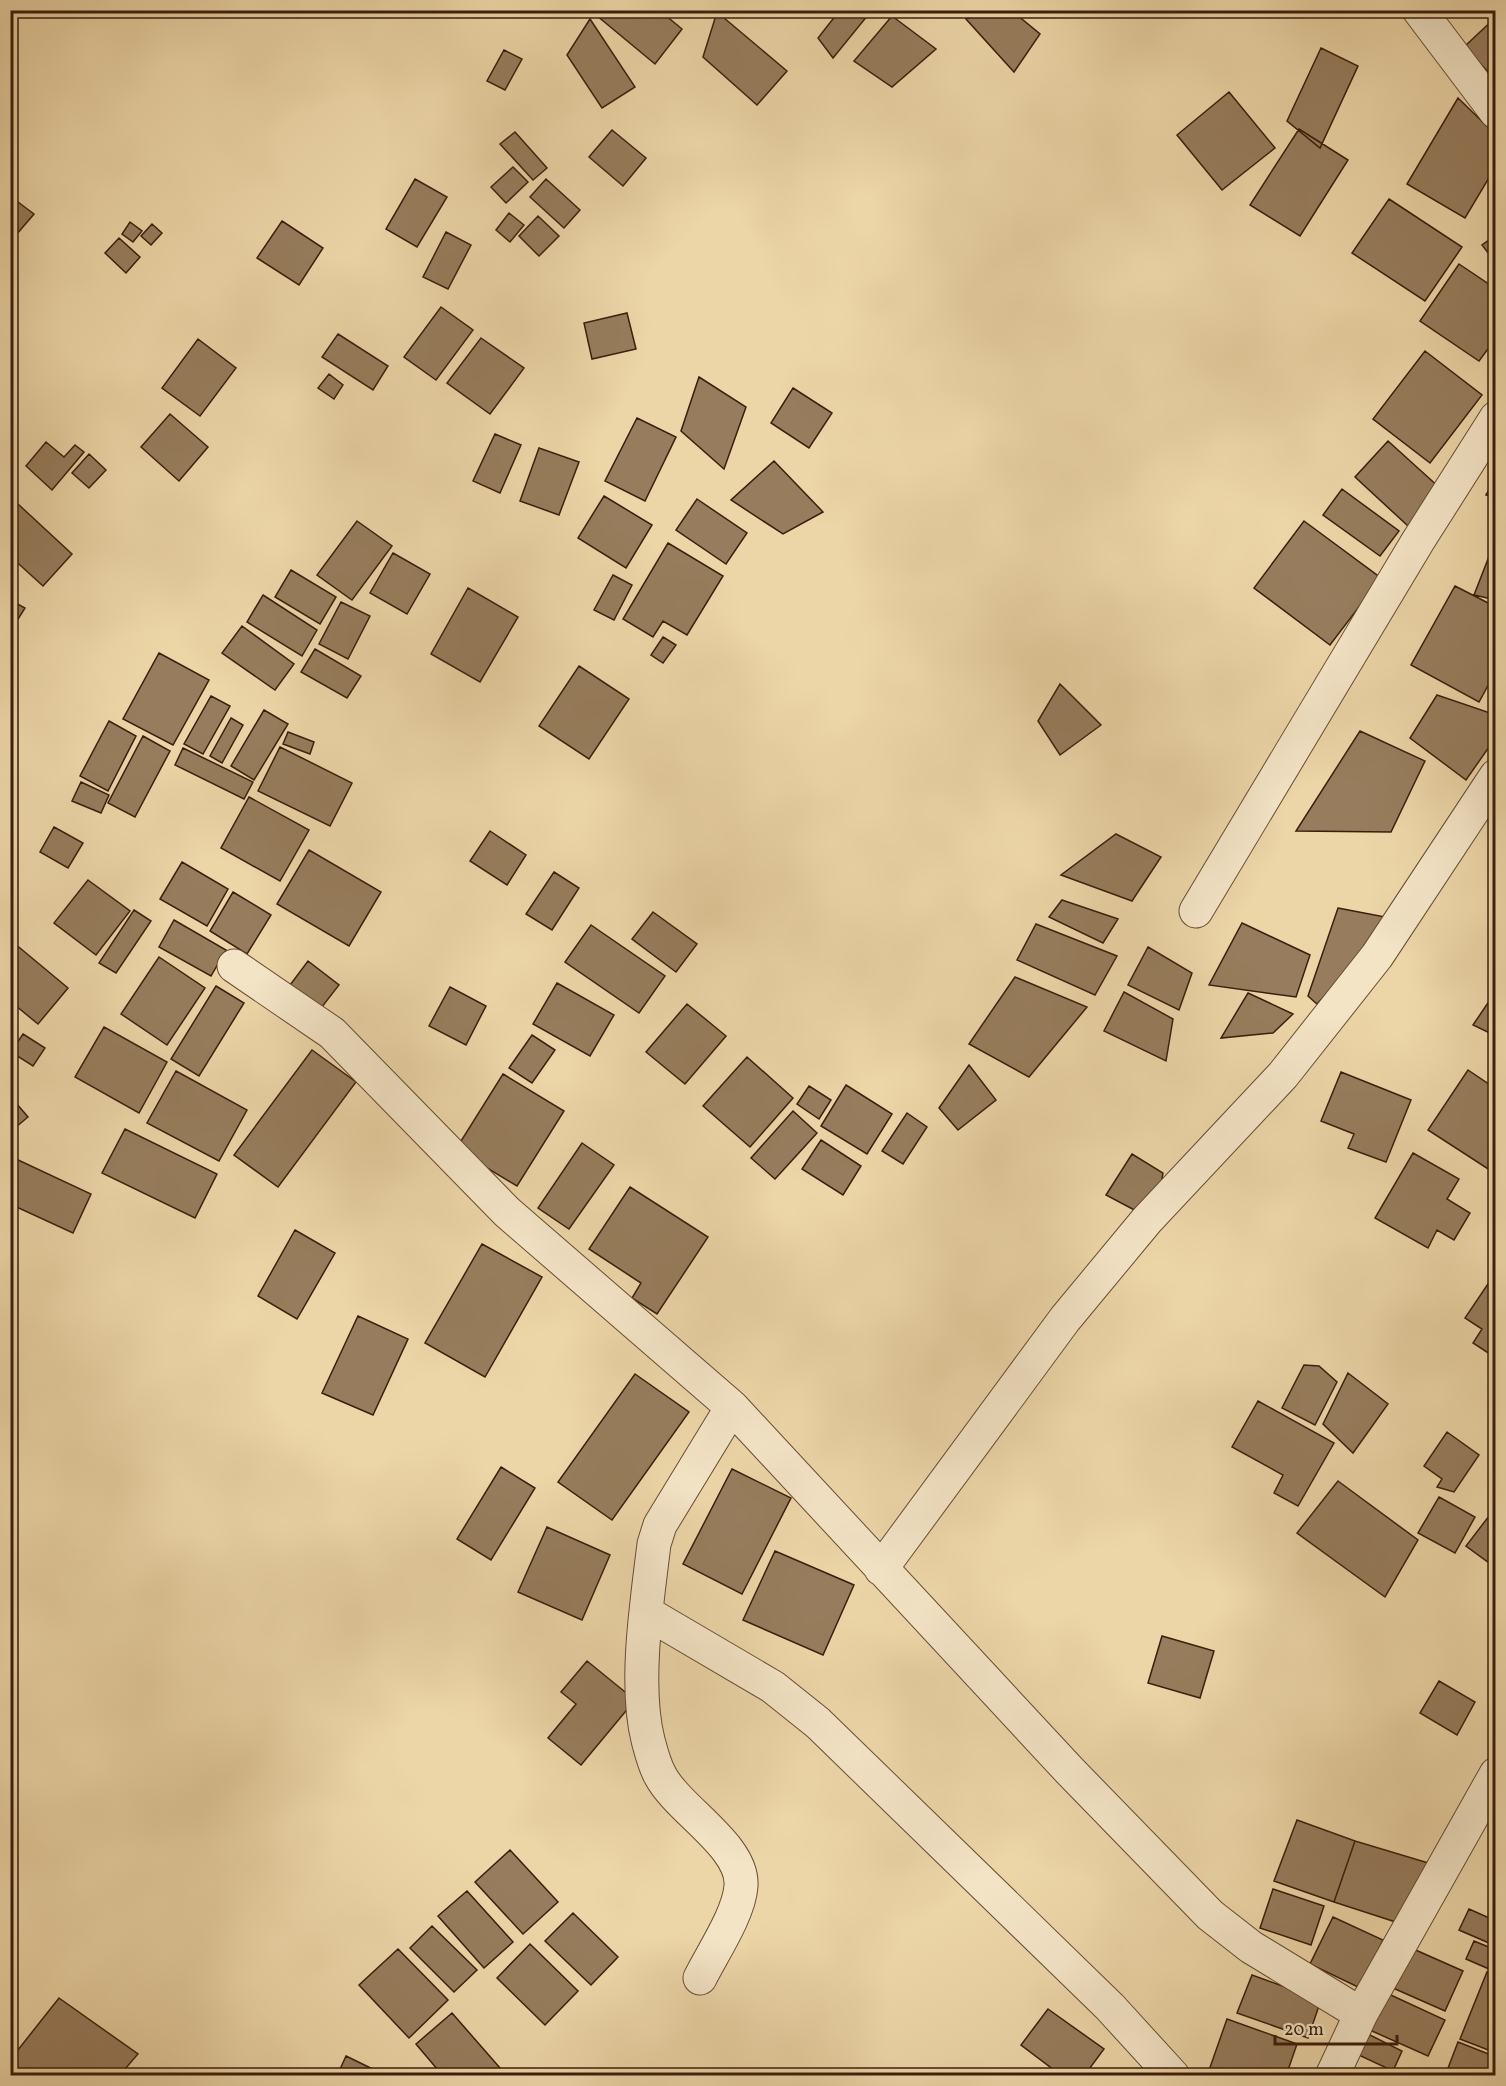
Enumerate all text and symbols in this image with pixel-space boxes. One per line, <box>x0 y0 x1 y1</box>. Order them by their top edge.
scale bar <box>1275 2008 1396 2046</box>
text: 20 m <box>1284 2018 1324 2043</box>

